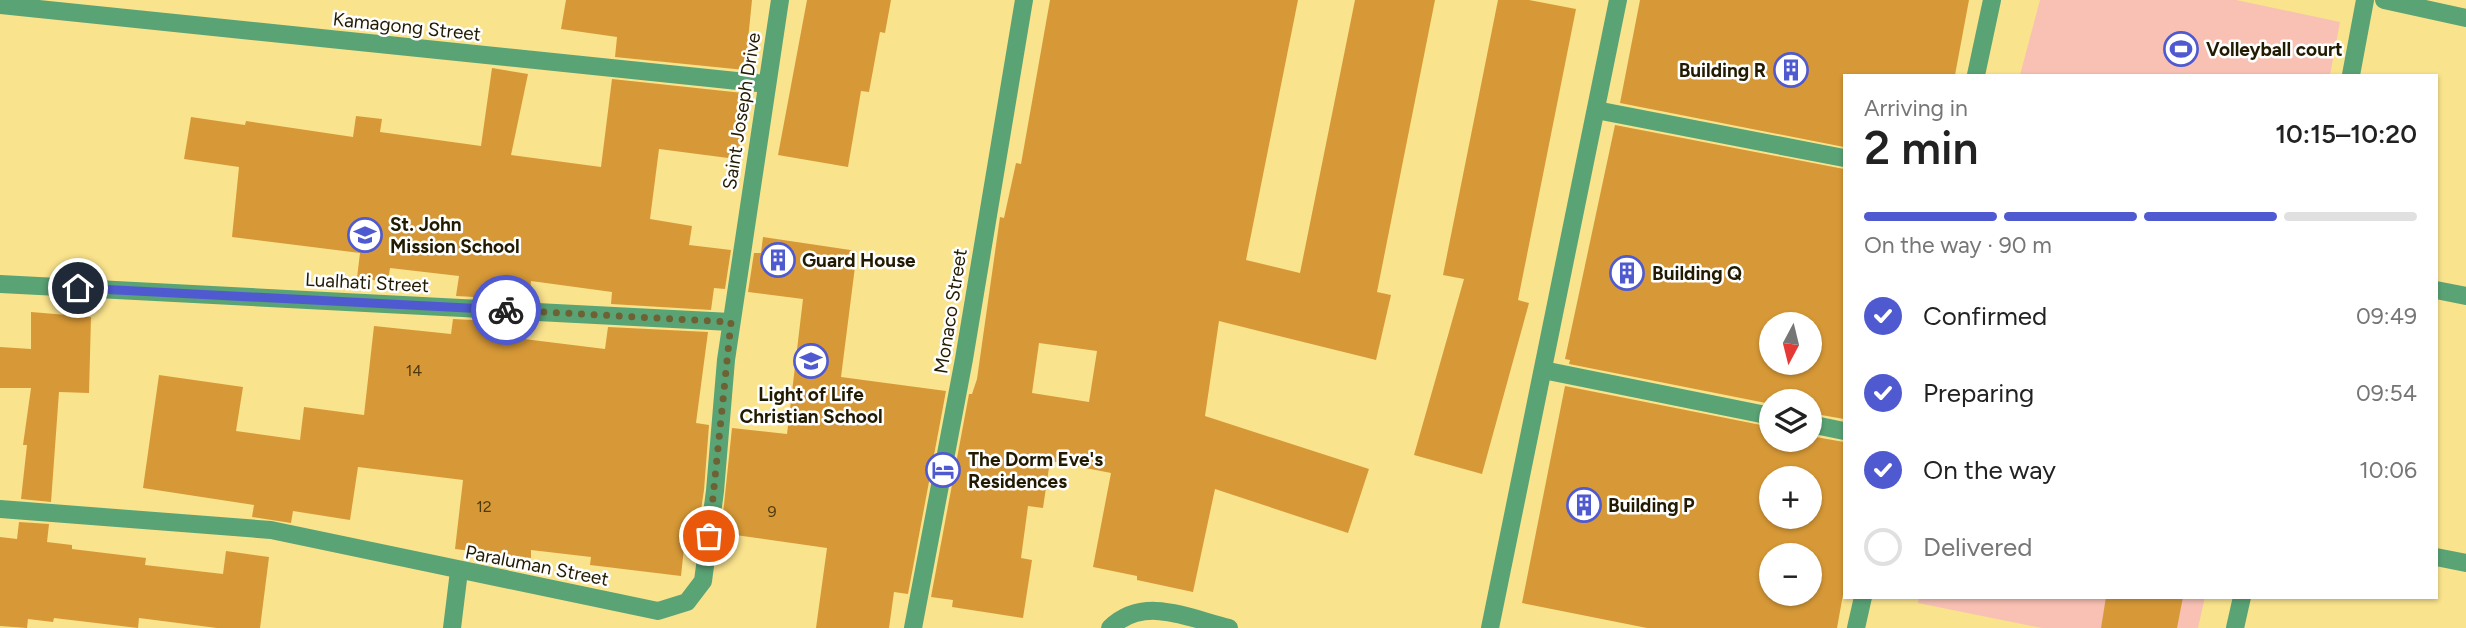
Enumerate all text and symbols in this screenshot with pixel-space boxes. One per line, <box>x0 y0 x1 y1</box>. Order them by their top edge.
street label: Kamagong Street <box>332 7 482 46</box>
sports icon: Volleyball court <box>2162 30 2200 68</box>
street label: Saint Joseph Drive <box>718 31 765 191</box>
place label: Volleyball court <box>2206 38 2343 61</box>
building icon: Building R <box>1772 51 1810 89</box>
place label: Building R <box>1679 59 1766 82</box>
text: Arriving in <box>1864 94 1968 122</box>
text: 10:15–10:20 <box>2275 118 2417 150</box>
text: 2 min <box>1864 120 1979 176</box>
place label: St. John Mission School <box>390 213 520 258</box>
school or university icon: St. John Mission School <box>346 216 384 254</box>
text: On the way · 90 m <box>1864 231 2052 259</box>
building icon: Guard House <box>759 241 797 279</box>
street label: Monaco Street <box>929 247 972 375</box>
place label: Guard House <box>802 249 916 272</box>
building icon: Building Q <box>1608 254 1646 292</box>
pin <box>48 258 108 318</box>
place label: Building Q <box>1652 262 1742 285</box>
street label: Lualhati Street <box>304 268 430 297</box>
icon: home <box>59 269 97 307</box>
courier <box>471 275 541 345</box>
icon: bike <box>487 291 525 329</box>
icon: check <box>1864 297 1902 335</box>
text: Confirmed <box>1923 300 2047 332</box>
text: 09:49 <box>2356 302 2417 330</box>
north arrow <box>1759 312 1822 374</box>
map controls <box>1759 312 1822 606</box>
school or university icon: Light of Life Christian School <box>792 342 830 380</box>
house number: 14 <box>406 361 422 380</box>
icon: check <box>1864 374 1902 412</box>
text: Preparing <box>1923 377 2034 409</box>
text: 09:54 <box>2356 379 2417 407</box>
place label: Light of Life Christian School <box>739 383 883 428</box>
button: layers <box>1759 389 1822 452</box>
place label: The Dorm Eve's Residences <box>968 448 1103 493</box>
hotel icon: The Dorm Eve's Residences <box>924 451 962 489</box>
icon: check <box>1864 451 1902 489</box>
text: On the way <box>1923 454 2056 486</box>
text: 10:06 <box>2359 456 2417 484</box>
button: + <box>1759 466 1822 529</box>
building icon: Building P <box>1565 486 1603 524</box>
place label: Building P <box>1608 494 1695 517</box>
house number: 12 <box>476 497 492 516</box>
house number: 9 <box>767 502 777 521</box>
pin <box>679 506 739 566</box>
icon: bag <box>690 517 728 555</box>
text: Delivered <box>1923 531 2032 563</box>
street label: Paraluman Street <box>463 540 611 591</box>
button: − <box>1759 543 1822 606</box>

